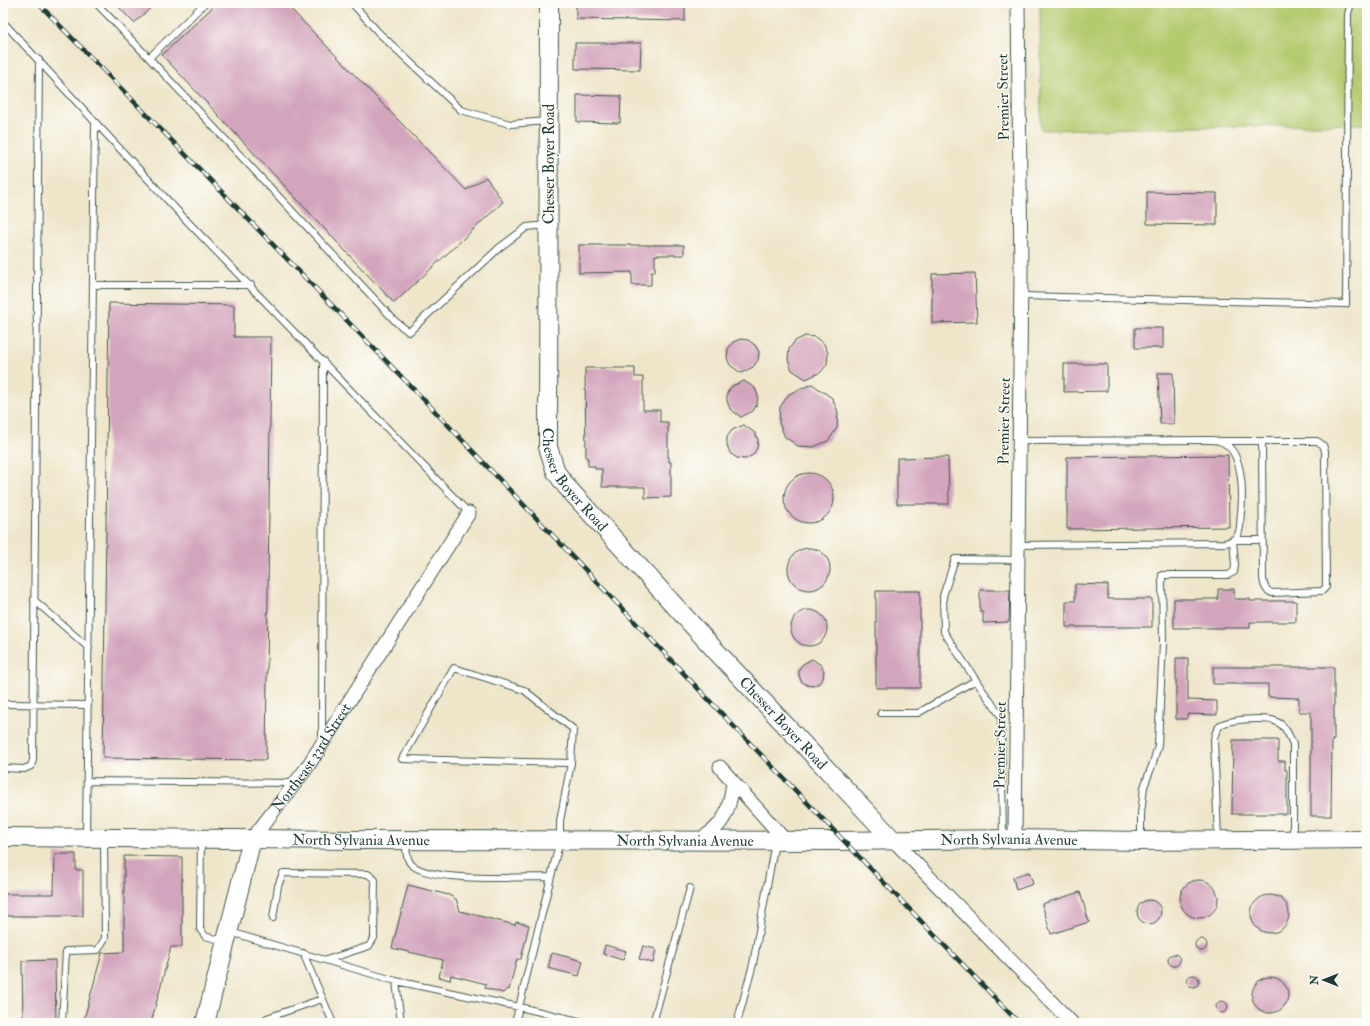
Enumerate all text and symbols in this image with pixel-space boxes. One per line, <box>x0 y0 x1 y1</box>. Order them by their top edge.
street label: Premier Street <box>993 53 1014 141</box>
street label: Chesser Boyer Road <box>540 103 559 224</box>
street label: Premier Street <box>994 377 1015 465</box>
street label: Chesser Boyer Road <box>538 428 612 536</box>
street label: Chesser Boyer Road <box>735 673 832 774</box>
street label: Northeast 33rd Street <box>267 699 356 816</box>
street label: Premier Street <box>990 701 1011 789</box>
street label: North Sylvania Avenue <box>292 830 430 850</box>
street label: North Sylvania Avenue <box>940 830 1078 850</box>
street label: North Sylvania Avenue <box>616 832 754 851</box>
north arrow <box>1304 960 1344 1000</box>
text: N <box>1308 974 1321 986</box>

